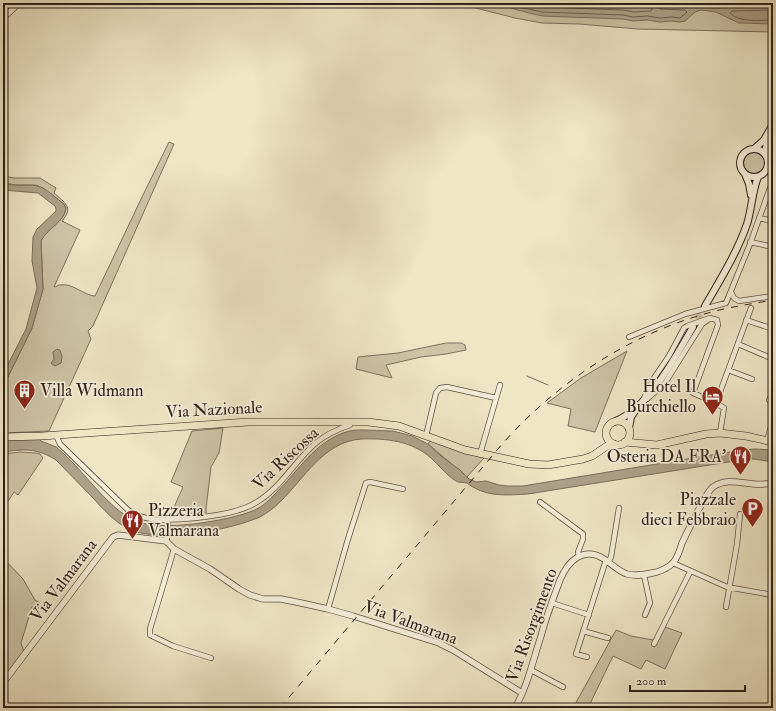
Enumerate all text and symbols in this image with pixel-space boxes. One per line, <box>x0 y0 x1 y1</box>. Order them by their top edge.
place label: Hotel Il Burchiello <box>626 376 697 417</box>
building icon: Villa Widmann <box>11 377 37 410</box>
place label: Villa Widmann <box>40 380 144 401</box>
hotel icon: Hotel Il Burchiello <box>699 383 725 416</box>
street label: Via Nazionale <box>165 396 263 423</box>
street label: Via Riscossa <box>248 422 324 494</box>
restaurant icon: Osteria DA FRA' <box>728 443 754 476</box>
place label: Osteria DA FRA' <box>607 446 726 467</box>
place label: Piazzale dieci Febbraio <box>641 489 736 530</box>
parking icon: Piazzale dieci Febbraio <box>739 496 765 529</box>
place label: Pizzeria Valmarana <box>148 500 220 541</box>
restaurant icon: Pizzeria Valmarana <box>119 507 145 540</box>
street label: Via Valmarana <box>25 534 102 626</box>
street label: Via Risorgimento <box>501 565 562 685</box>
street label: Via Valmarana <box>361 596 462 649</box>
scale bar <box>630 667 745 693</box>
text: 200 m <box>636 674 667 689</box>

